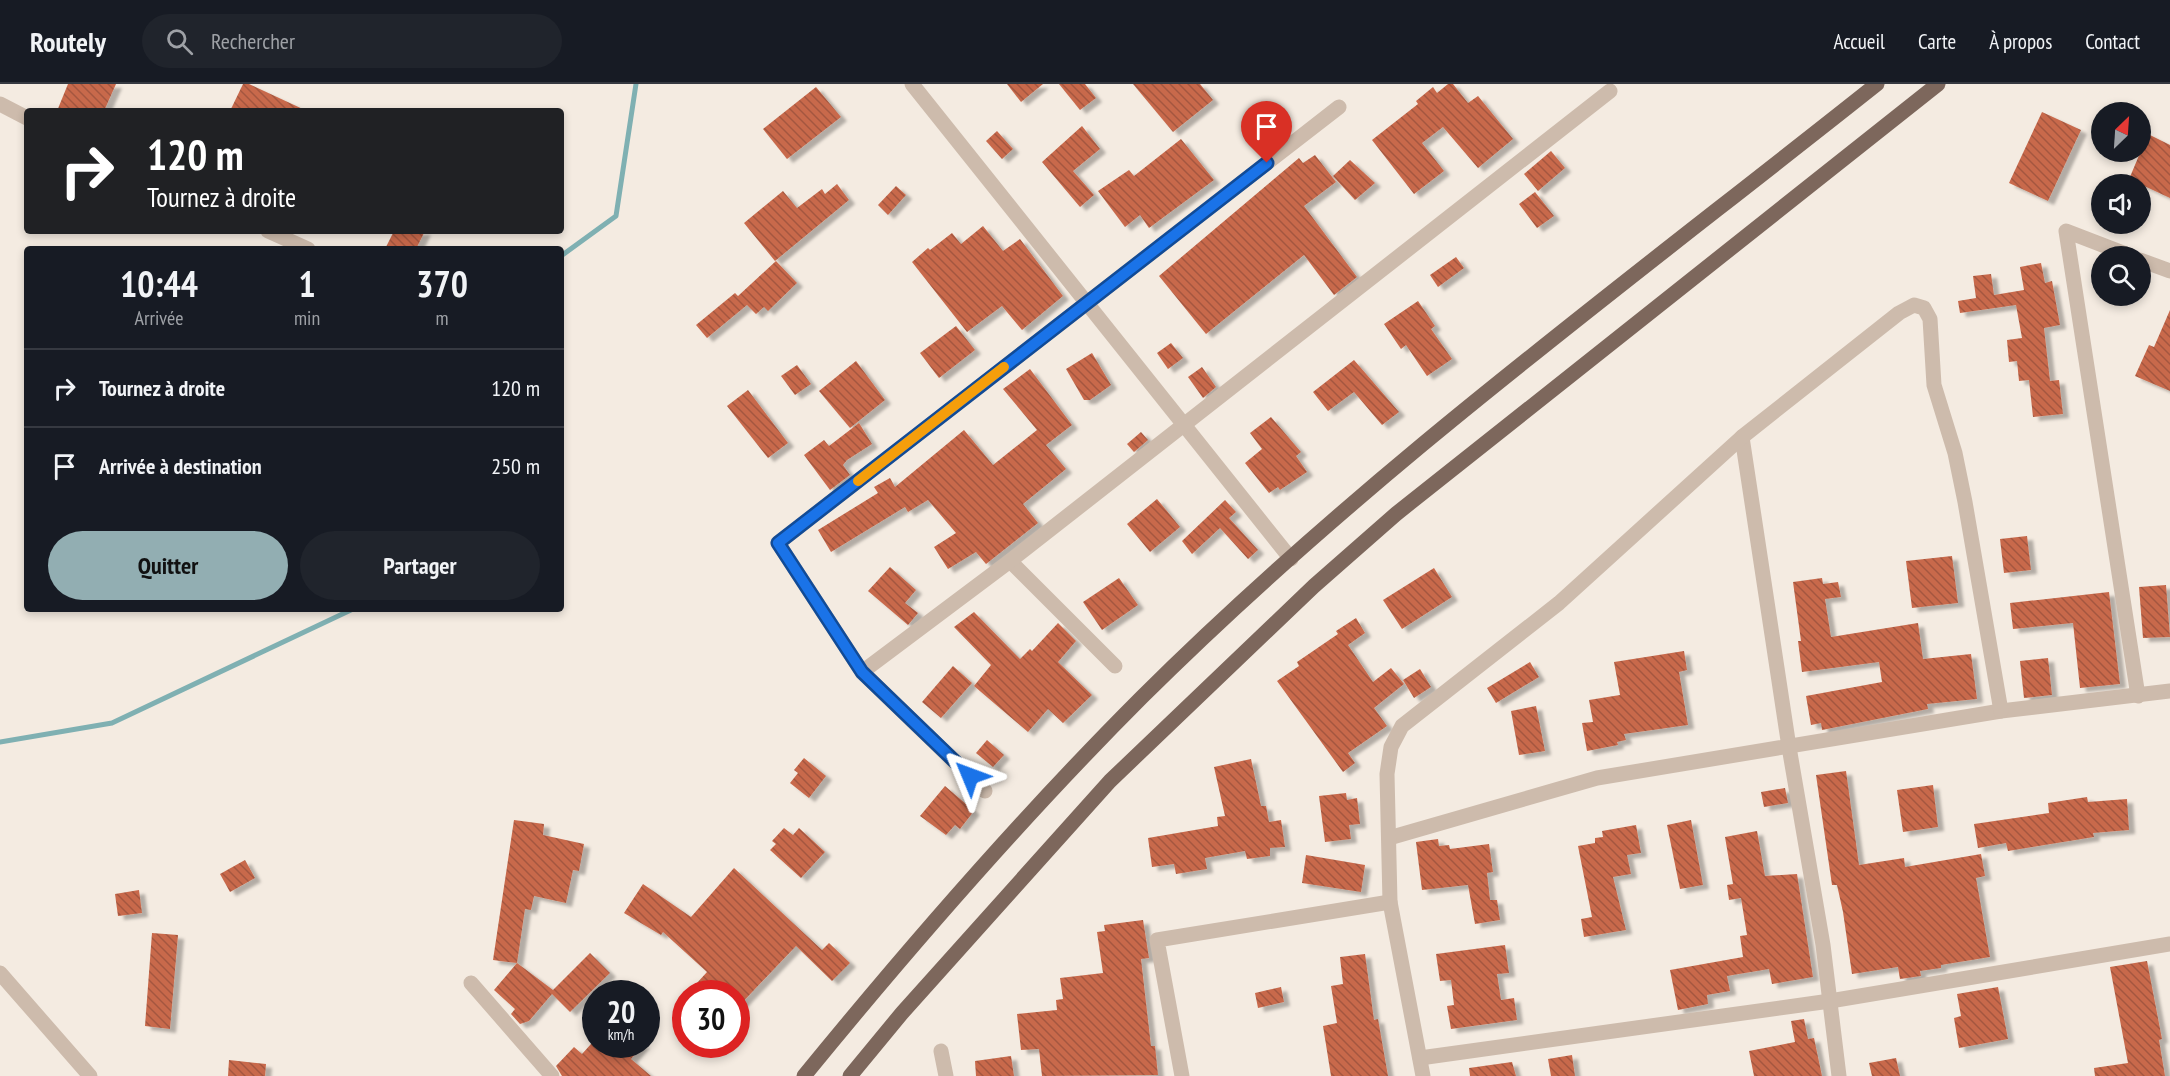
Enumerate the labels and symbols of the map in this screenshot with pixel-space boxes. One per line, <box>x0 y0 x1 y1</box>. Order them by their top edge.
pin <box>1241 101 1292 163</box>
north arrow <box>2091 102 2151 162</box>
position arrow <box>938 744 1002 808</box>
speed limit sign: 30 <box>672 980 750 1058</box>

